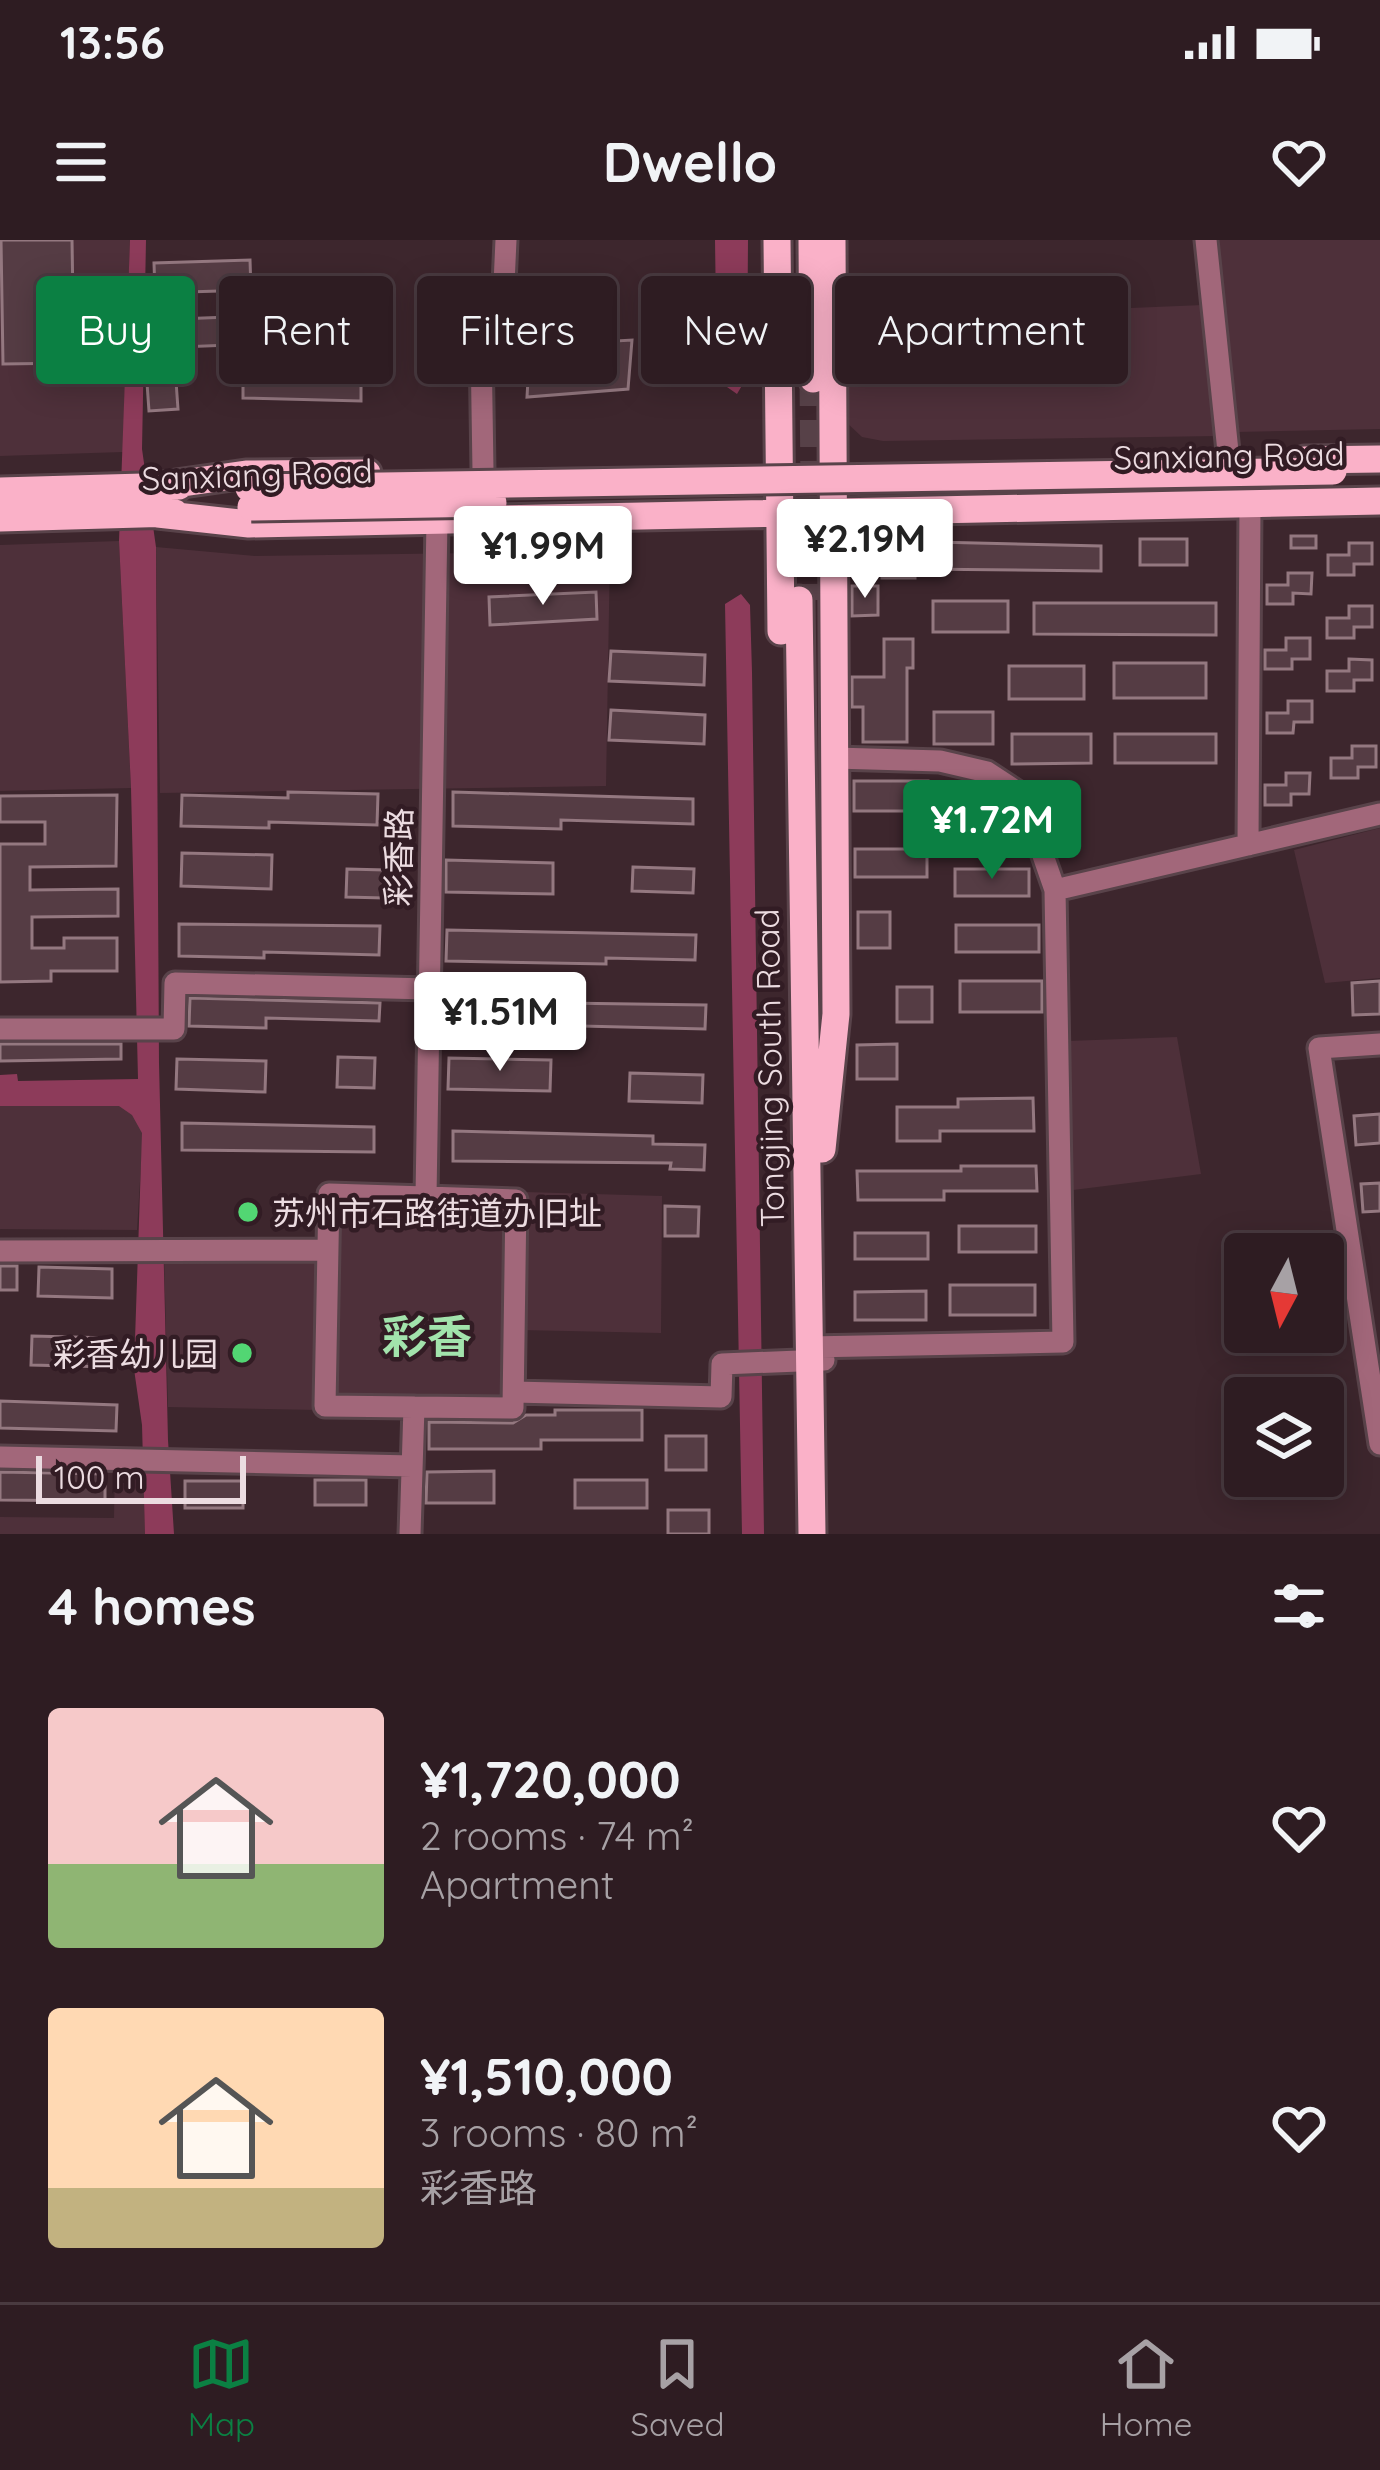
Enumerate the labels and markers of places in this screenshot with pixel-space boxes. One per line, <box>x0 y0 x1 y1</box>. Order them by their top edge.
pin: ¥2.19M <box>767 499 963 601</box>
pin: ¥1.99M <box>445 506 641 608</box>
pin: ¥1.72M <box>894 780 1090 882</box>
pin: ¥1.51M <box>402 972 598 1074</box>
place label: 苏州市石路街道办旧址 <box>272 1192 602 1233</box>
marker: 苏州市石路街道办旧址 <box>235 1199 261 1225</box>
place label: 彩香幼儿园 <box>53 1333 218 1374</box>
marker: 彩香幼儿园 <box>229 1340 255 1366</box>

